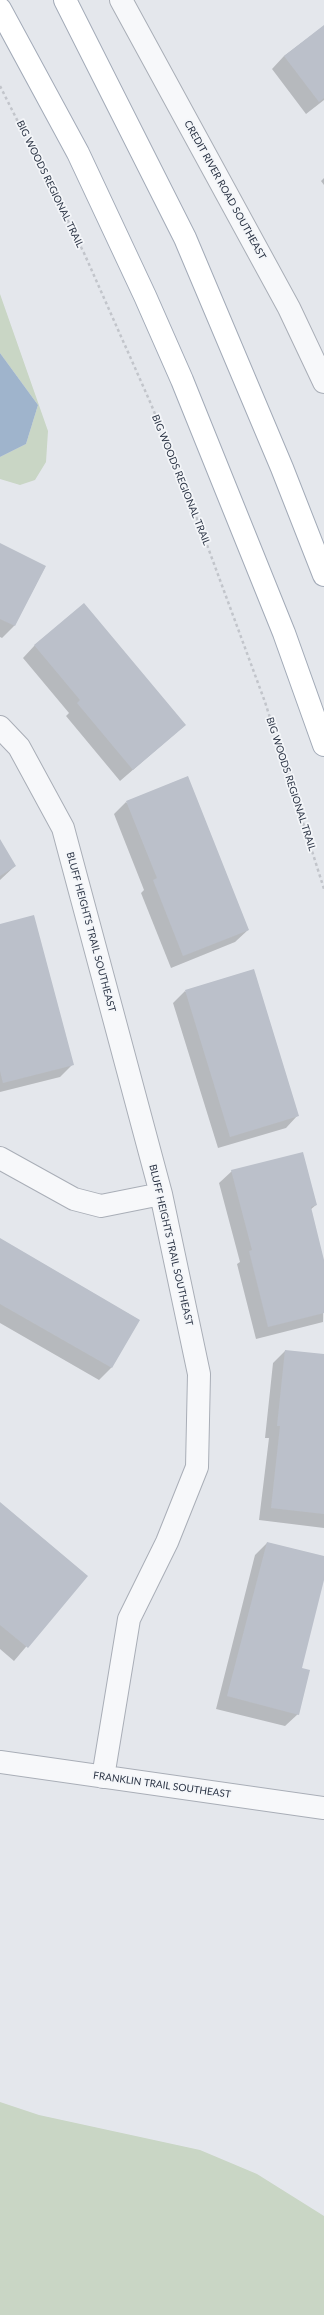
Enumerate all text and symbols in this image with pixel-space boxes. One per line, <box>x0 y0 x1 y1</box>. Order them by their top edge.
street label: BIG WOODS REGIONAL TRAIL <box>14 118 86 250</box>
street label: CREDIT RIVER ROAD SOUTHEAST <box>182 118 268 262</box>
street label: BIG WOODS REGIONAL TRAIL <box>149 413 213 547</box>
street label: BIG WOODS REGIONAL TRAIL <box>264 716 318 852</box>
street label: BLUFF HEIGHTS TRAIL SOUTHEAST <box>64 851 118 1013</box>
street label: BLUFF HEIGHTS TRAIL SOUTHEAST <box>147 1163 195 1327</box>
street label: FRANKLIN TRAIL SOUTHEAST <box>92 1769 232 1801</box>

